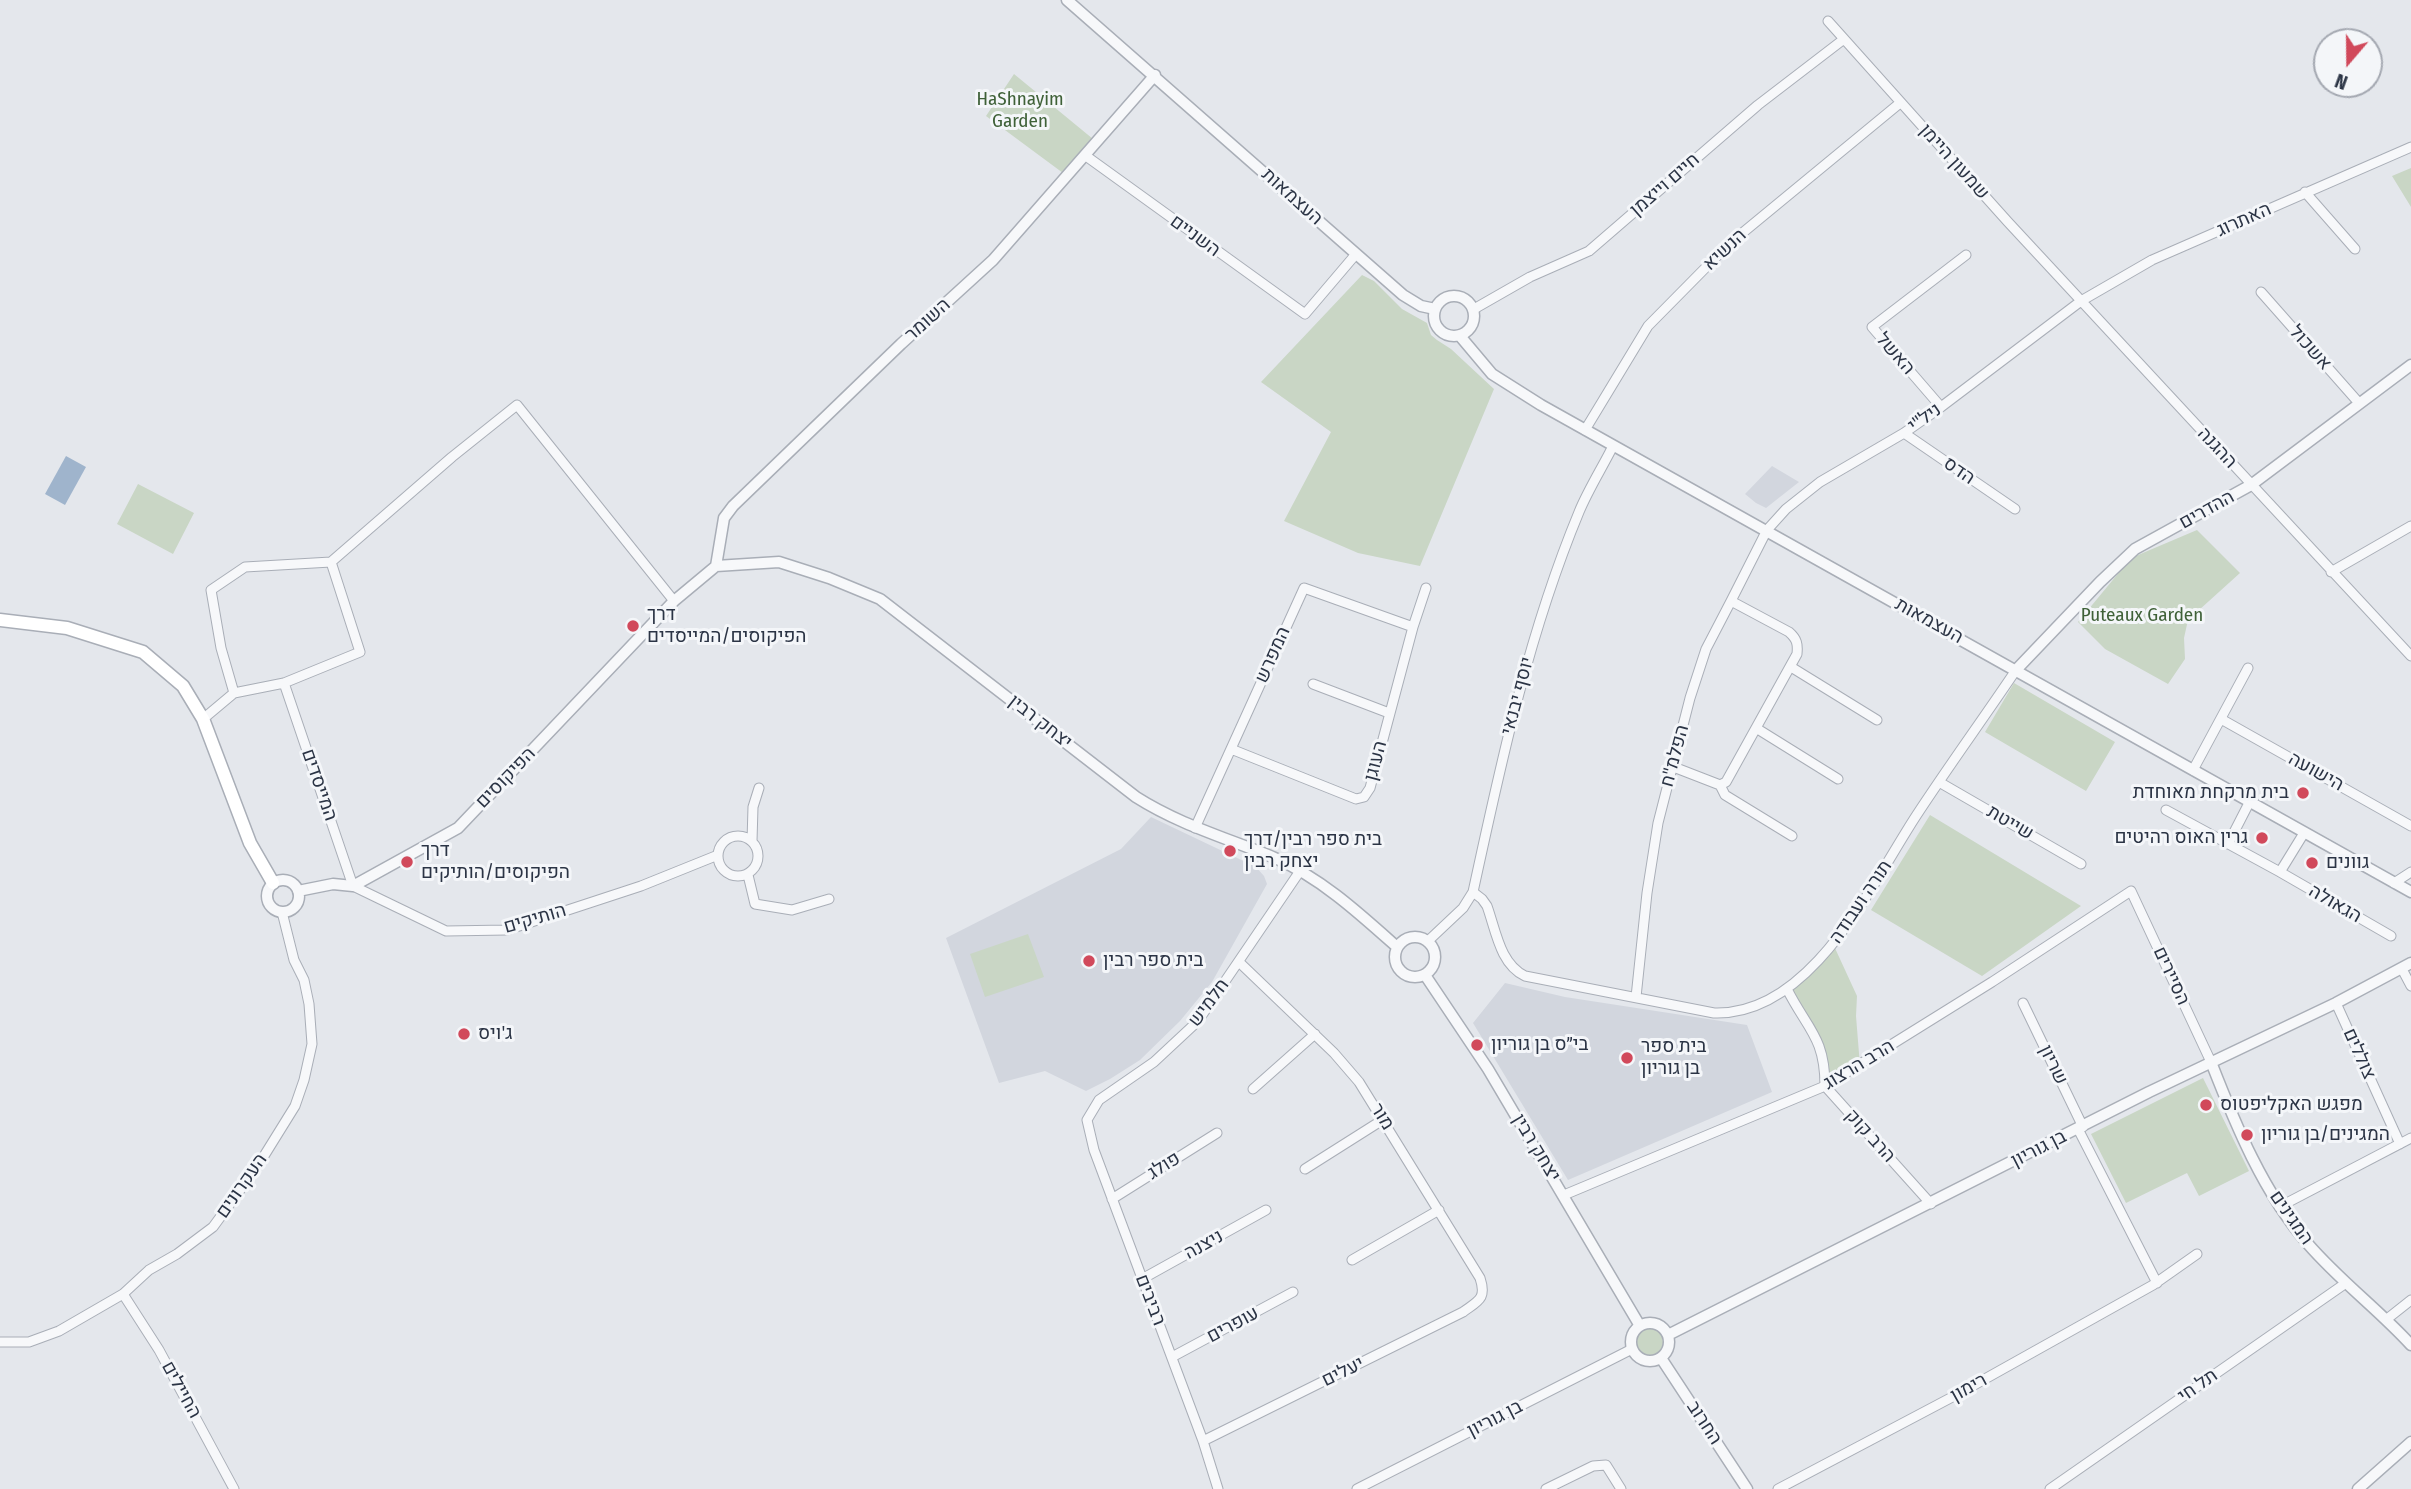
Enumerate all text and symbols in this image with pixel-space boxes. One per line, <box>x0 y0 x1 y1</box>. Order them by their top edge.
north arrow <box>2313 28 2383 98</box>
text: N <box>2332 69 2351 94</box>
park label: HaShnayim Garden <box>976 89 1064 133</box>
street label: שמעון היימן <box>1914 120 1994 204</box>
street label: חיים וייצמן <box>1626 149 1704 221</box>
street label: העצמאות <box>1257 164 1327 230</box>
street label: האתרוג <box>2213 198 2275 242</box>
street label: השניים <box>1165 210 1225 262</box>
street label: הנשיא <box>1699 224 1751 276</box>
street label: השומר <box>901 294 955 346</box>
street label: אשכול <box>2284 321 2336 375</box>
street label: האשל <box>1871 328 1919 380</box>
street label: ניל"י <box>1904 399 1946 437</box>
street label: ההגנה <box>2192 423 2242 473</box>
street label: הדס <box>1939 452 1979 490</box>
street label: ההדרים <box>2176 486 2238 534</box>
street label: העצמאות <box>1891 593 1967 649</box>
place label: דרך הפיקוסים/המייסדים <box>647 604 807 648</box>
park label: Puteaux Garden <box>2081 605 2203 627</box>
marker: דרך הפיקוסים/המייסדים <box>625 618 641 634</box>
street label: המפרש <box>1250 623 1296 687</box>
street label: יוסף יבנאי <box>1497 655 1539 737</box>
street label: יצחק רבין <box>1004 690 1076 754</box>
street label: הפלמ"ח <box>1656 722 1694 790</box>
street label: העוגן <box>1360 738 1392 784</box>
street label: הפיקוסים <box>471 743 541 813</box>
street label: המייסדים <box>296 746 342 824</box>
street label: הישועה <box>2284 748 2348 796</box>
place label: בית מרקחת מאוחדת <box>2133 782 2289 804</box>
marker: בית מרקחת מאוחדת <box>2295 785 2311 801</box>
street label: שייטת <box>1983 801 2037 845</box>
place label: גרין האוס רהיטים <box>2114 827 2248 849</box>
place label: בית ספר רבין/דרך יצחק רבין <box>1244 829 1382 873</box>
marker: גרין האוס רהיטים <box>2254 830 2270 846</box>
place label: דרך הפיקוסים/הותיקים <box>421 840 570 884</box>
marker: בית ספר רבין/דרך יצחק רבין <box>1222 843 1238 859</box>
place label: גוונים <box>2326 852 2369 874</box>
marker: דרך הפיקוסים/הותיקים <box>399 854 415 870</box>
marker: גוונים <box>2304 855 2320 871</box>
street label: תורה ועבודה <box>1825 856 1897 948</box>
street label: הגאולה <box>2305 880 2365 928</box>
street label: הותיקים <box>501 899 569 939</box>
street label: הסיירים <box>2148 943 2194 1009</box>
place label: בית ספר רבין <box>1103 950 1203 972</box>
marker: בית ספר רבין <box>1081 953 1097 969</box>
street label: חלמיש <box>1184 975 1234 1031</box>
place label: ג'ויס <box>478 1023 513 1045</box>
street label: צוללים <box>2338 1025 2380 1083</box>
marker: ג'ויס <box>456 1026 472 1042</box>
place label: בי״ס בן גוריון <box>1491 1034 1589 1056</box>
street label: הרב הרצוג <box>1819 1035 1899 1095</box>
place label: בית ספר בן גוריון <box>1641 1036 1706 1080</box>
marker: בי״ס בן גוריון <box>1469 1037 1485 1053</box>
street label: שריון <box>2034 1041 2072 1089</box>
marker: בית ספר בן גוריון <box>1619 1050 1635 1066</box>
place label: מפגש האקליפטוס <box>2220 1094 2363 1116</box>
marker: מפגש האקליפטוס <box>2198 1097 2214 1113</box>
street label: מור <box>1365 1100 1399 1134</box>
street label: הרב קוק <box>1840 1105 1900 1167</box>
street label: יצחק רבין <box>1507 1110 1565 1186</box>
place label: המגינים/בן גוריון <box>2261 1124 2390 1146</box>
street label: בן גוריון <box>2008 1125 2070 1173</box>
marker: המגינים/בן גוריון <box>2239 1127 2255 1143</box>
street label: פולג <box>1143 1147 1185 1185</box>
street label: העקרונים <box>212 1149 272 1223</box>
street label: המגינים <box>2264 1186 2318 1250</box>
street label: ניצנה <box>1181 1225 1227 1265</box>
street label: רביבים <box>1130 1271 1170 1329</box>
street label: עופרים <box>1203 1302 1263 1348</box>
street label: יעלים <box>1318 1352 1368 1392</box>
street label: החיילים <box>156 1357 206 1423</box>
street label: תל חי <box>2174 1364 2222 1408</box>
street label: רימון <box>1947 1369 1991 1407</box>
street label: בן גוריון <box>1464 1395 1526 1443</box>
street label: החרוב <box>1681 1397 1727 1449</box>

